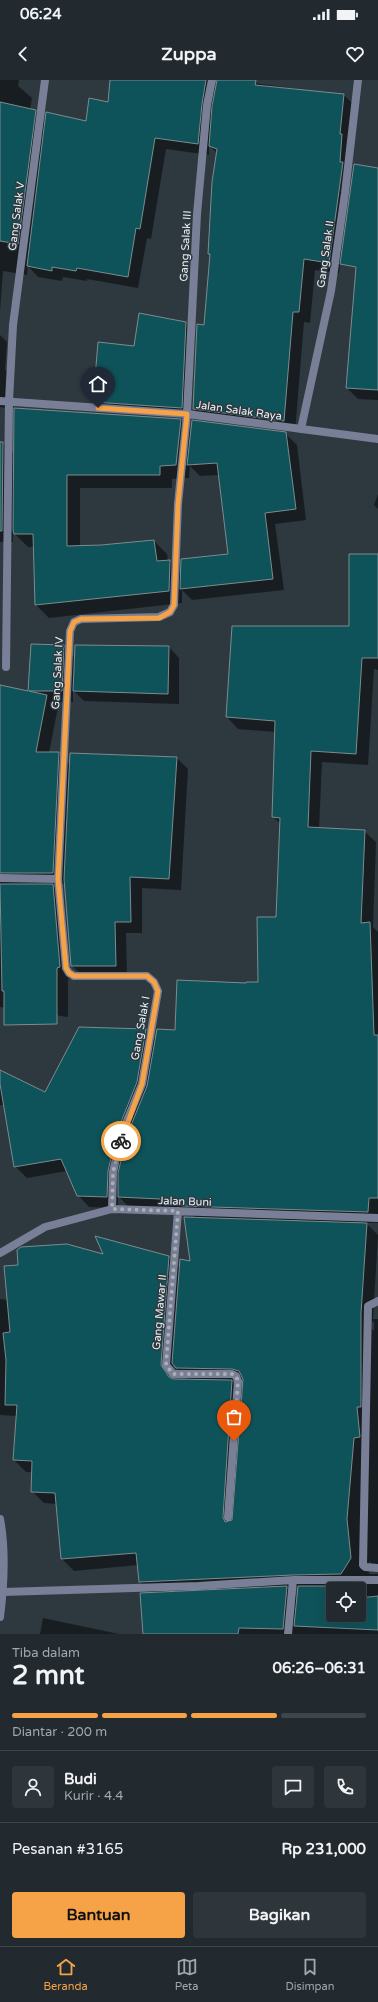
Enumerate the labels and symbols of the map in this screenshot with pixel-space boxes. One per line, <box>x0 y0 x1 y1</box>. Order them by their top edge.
street label: Gang Salak V <box>6 180 27 251</box>
street label: Gang Salak III <box>177 210 194 282</box>
street label: Gang Salak II <box>314 219 337 289</box>
pin <box>81 367 115 408</box>
street label: Jalan Salak Raya <box>195 398 283 423</box>
street label: Gang Salak IV <box>49 636 66 710</box>
street label: Gang Salak I <box>128 995 153 1061</box>
courier <box>101 1121 141 1161</box>
street label: Jalan Buni <box>158 1194 212 1209</box>
street label: Gang Mawar II <box>150 1274 169 1350</box>
pin <box>217 1400 251 1441</box>

